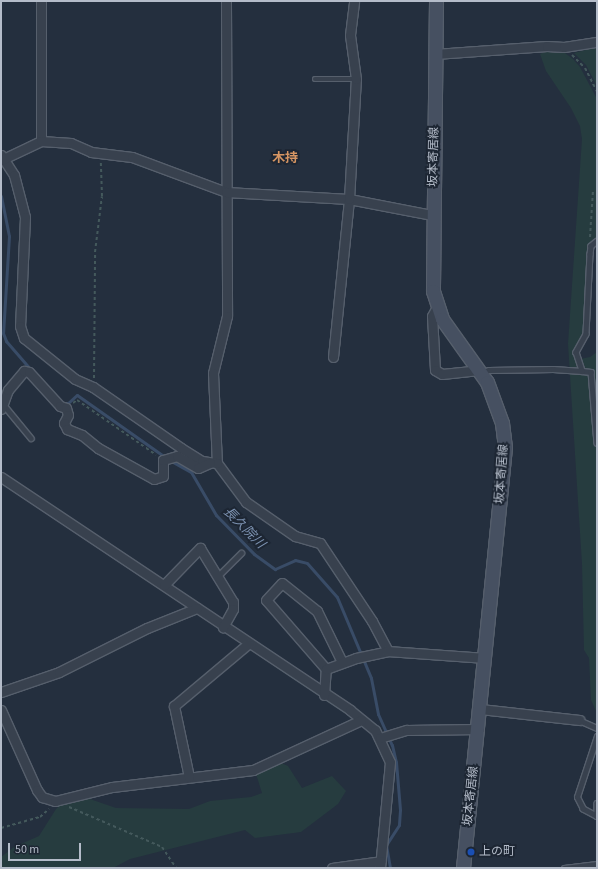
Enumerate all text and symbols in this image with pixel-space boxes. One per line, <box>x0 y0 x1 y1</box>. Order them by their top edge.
street label: 坂本寄居線 <box>426 127 442 187</box>
district label: 木持 <box>272 150 298 166</box>
street label: 坂本寄居線 <box>493 444 511 504</box>
water label: 長久院川 <box>220 504 268 552</box>
street label: 坂本寄居線 <box>461 765 481 827</box>
scale bar <box>10 835 83 861</box>
text: 50 m <box>15 841 39 858</box>
place label: 上の町 <box>479 845 515 859</box>
marker: 上の町 <box>466 847 476 857</box>

